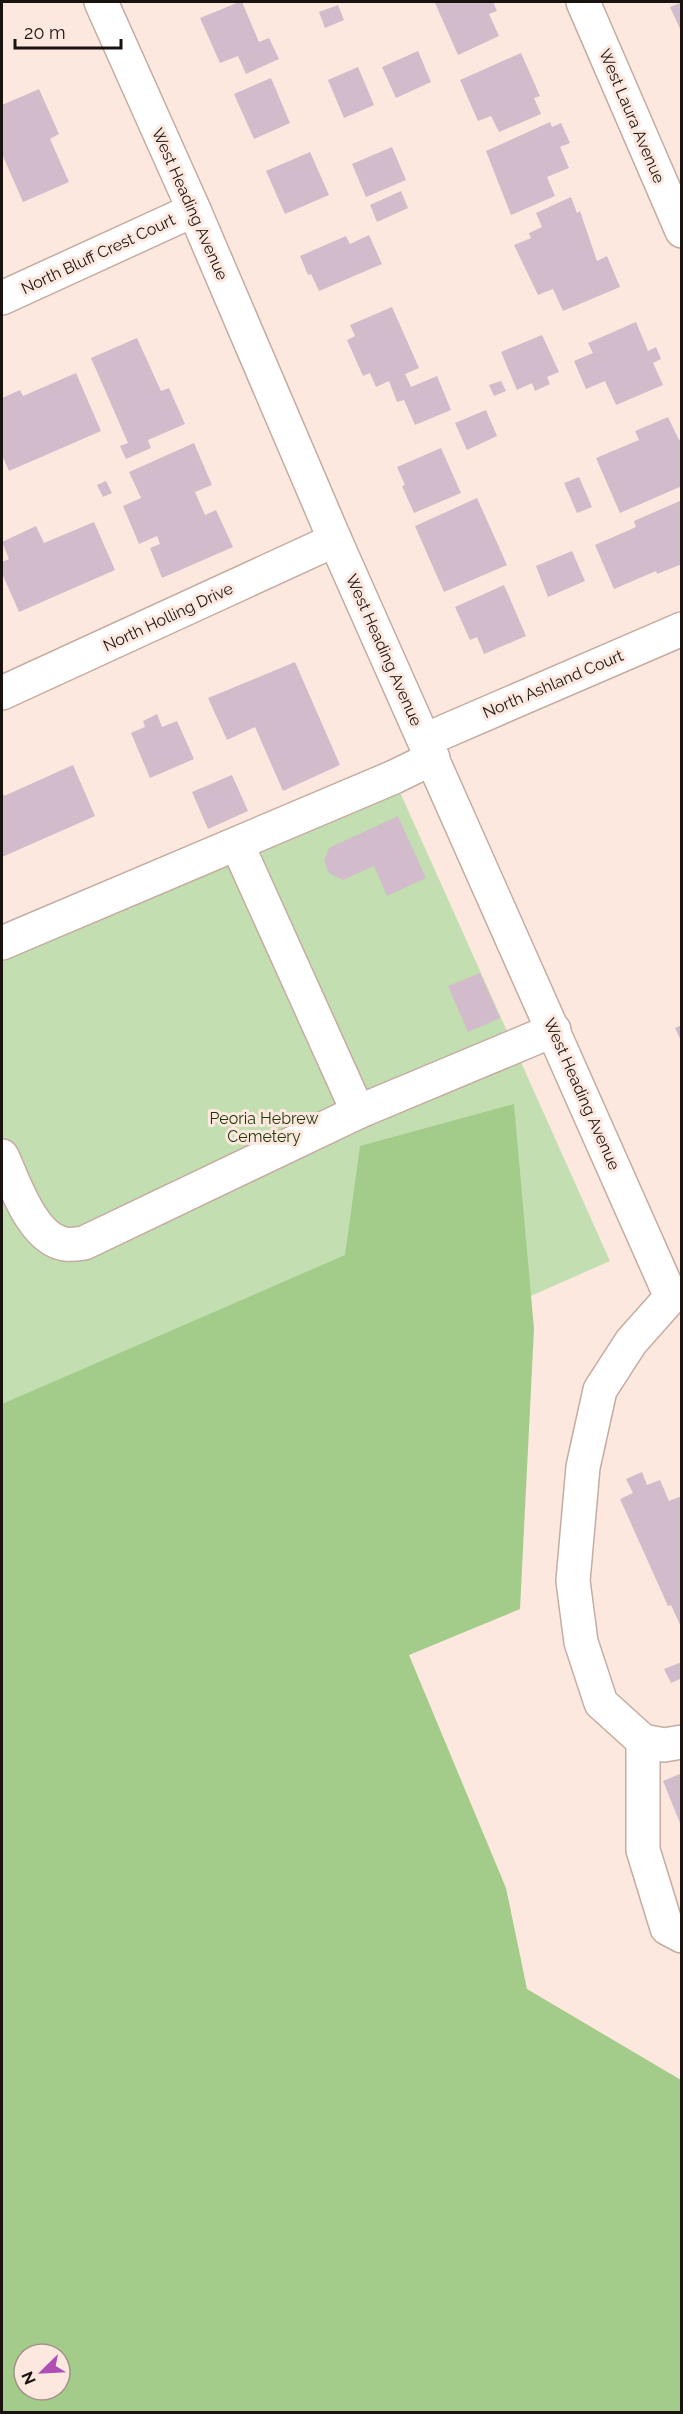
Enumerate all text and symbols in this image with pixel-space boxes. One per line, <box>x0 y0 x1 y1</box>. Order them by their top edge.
scale bar <box>15 12 122 50</box>
text: 20 m <box>24 22 66 43</box>
street label: West Laura Avenue <box>595 46 669 186</box>
street label: West Heading Avenue <box>148 125 232 283</box>
street label: North Bluff Crest Court <box>18 210 179 298</box>
street label: West Heading Avenue <box>342 571 426 729</box>
street label: North Holling Drive <box>100 579 236 655</box>
street label: North Ashland Court <box>480 646 627 722</box>
street label: West Heading Avenue <box>540 1015 624 1173</box>
park label: Peoria Hebrew Cemetery <box>209 1109 319 1146</box>
north arrow <box>12 2342 72 2402</box>
text: N <box>18 2368 40 2387</box>

